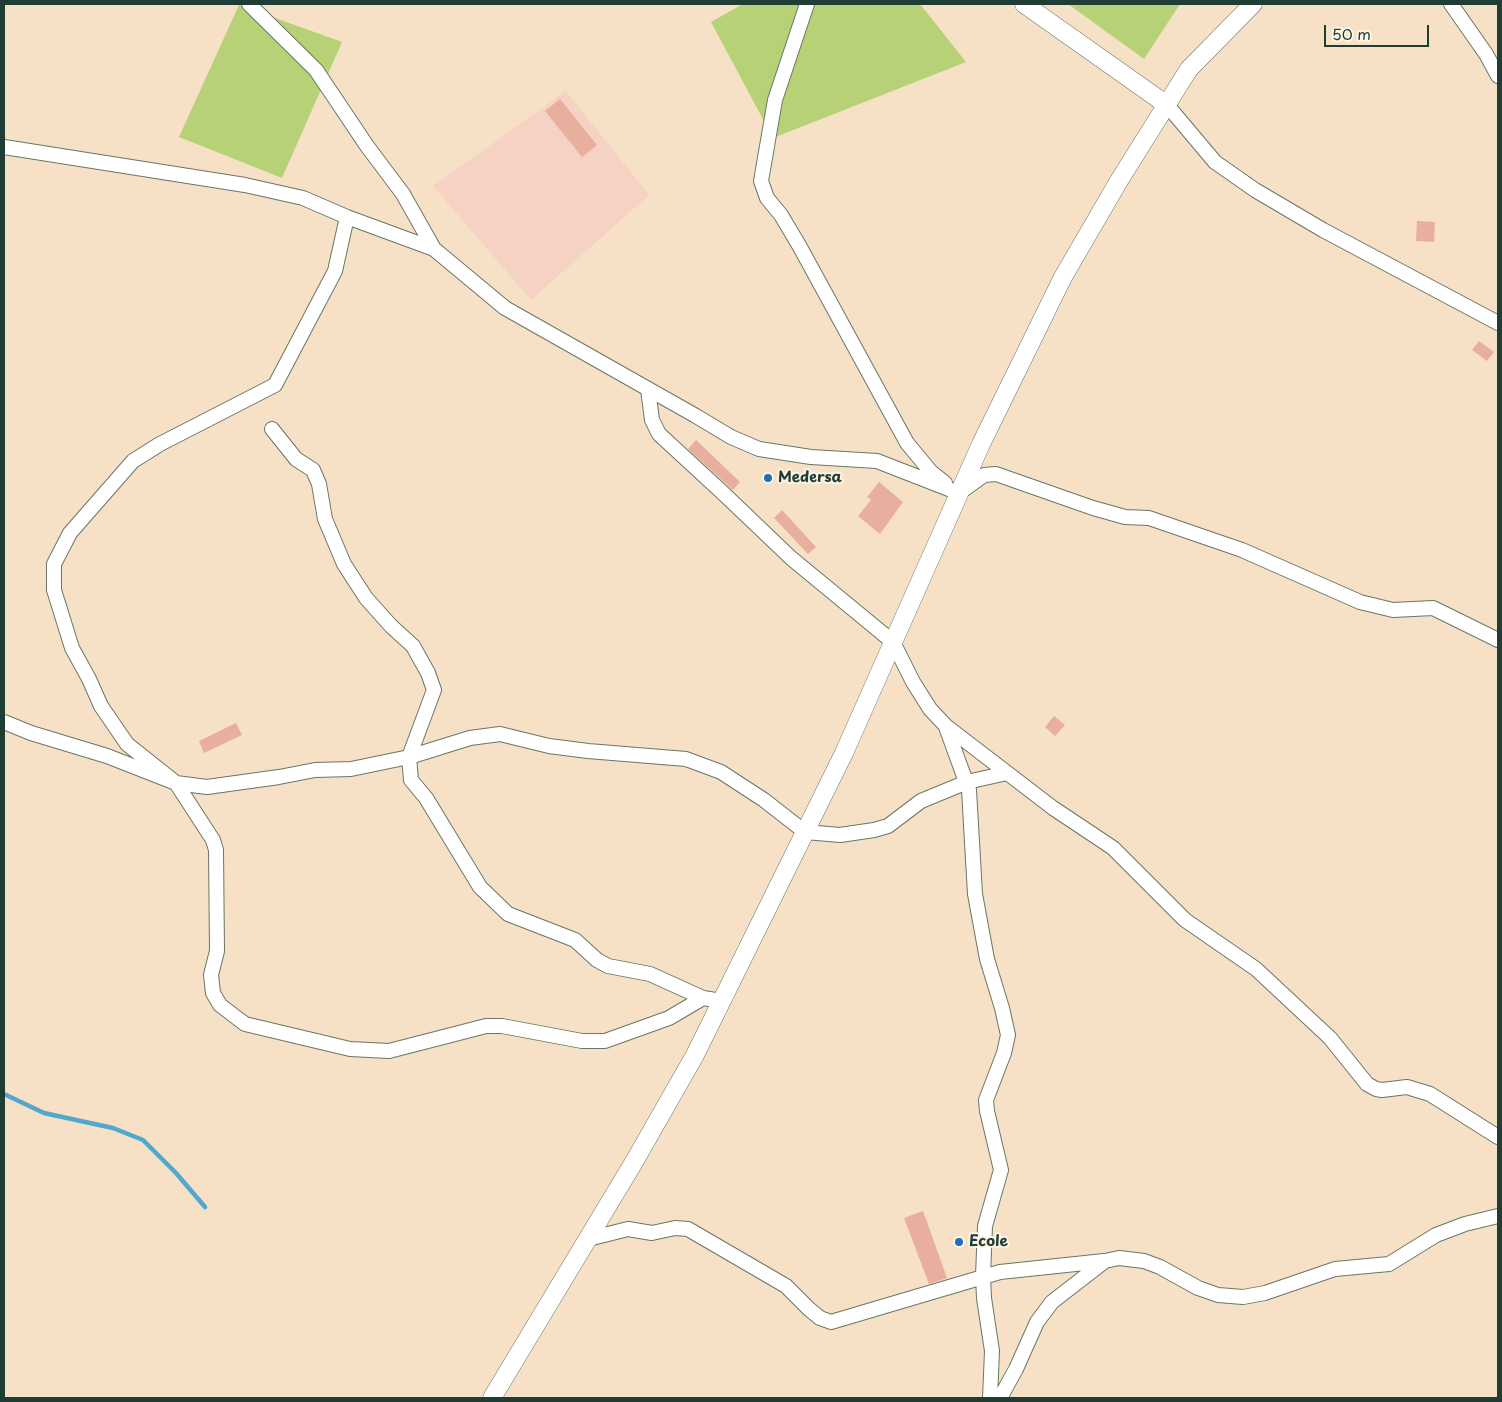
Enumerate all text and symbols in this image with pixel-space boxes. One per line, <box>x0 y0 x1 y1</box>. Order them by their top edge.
scale bar <box>1327 15 1432 47</box>
text: 50 m <box>1332 22 1371 45</box>
place label: Medersa <box>778 469 842 487</box>
marker: Medersa <box>762 472 774 484</box>
place label: Ecole <box>969 1233 1008 1251</box>
marker: Ecole <box>953 1236 965 1248</box>

